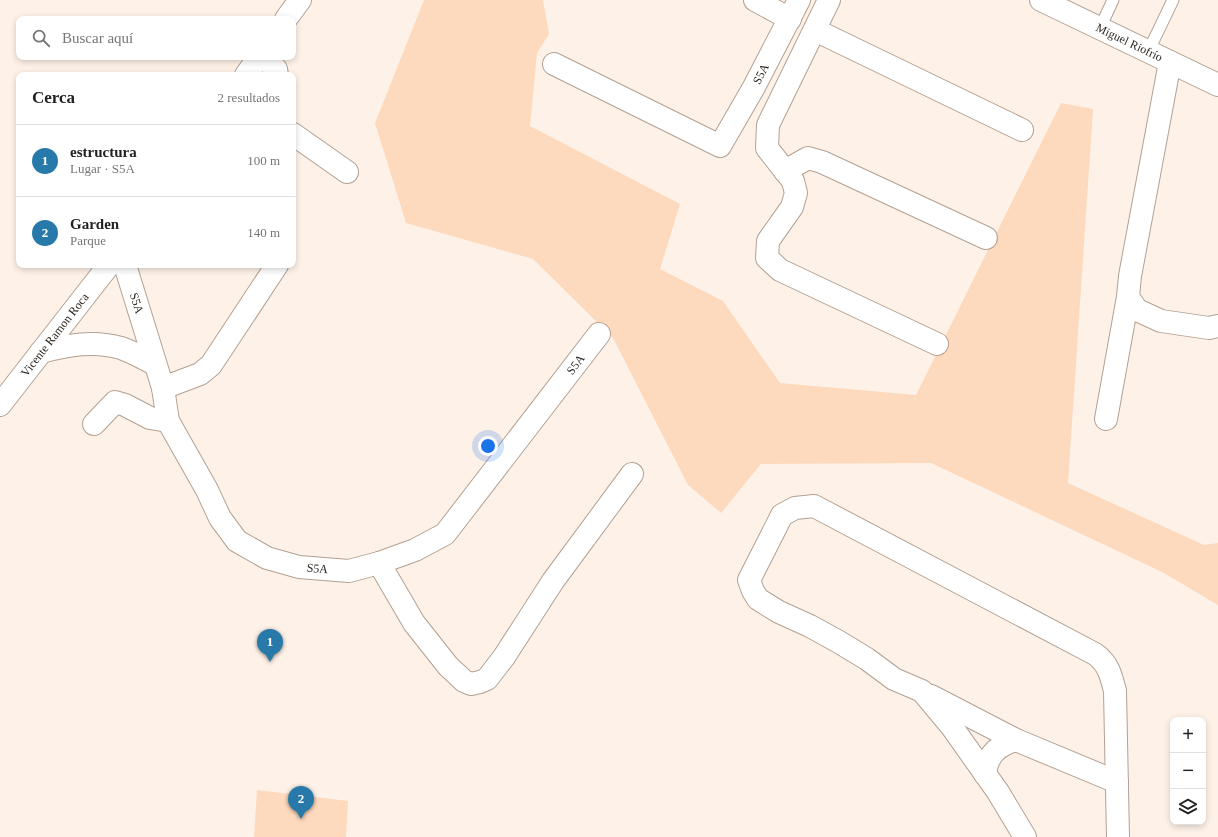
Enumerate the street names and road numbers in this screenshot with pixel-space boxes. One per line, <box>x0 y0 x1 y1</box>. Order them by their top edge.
street label: Miguel Riofrío <box>1094 20 1165 64</box>
street label: S5A <box>750 61 772 87</box>
street label: Vicente Ramon Roca <box>18 290 92 379</box>
street label: S5A <box>127 291 147 316</box>
street label: S5A <box>563 351 588 377</box>
street label: S5A <box>306 561 329 576</box>

